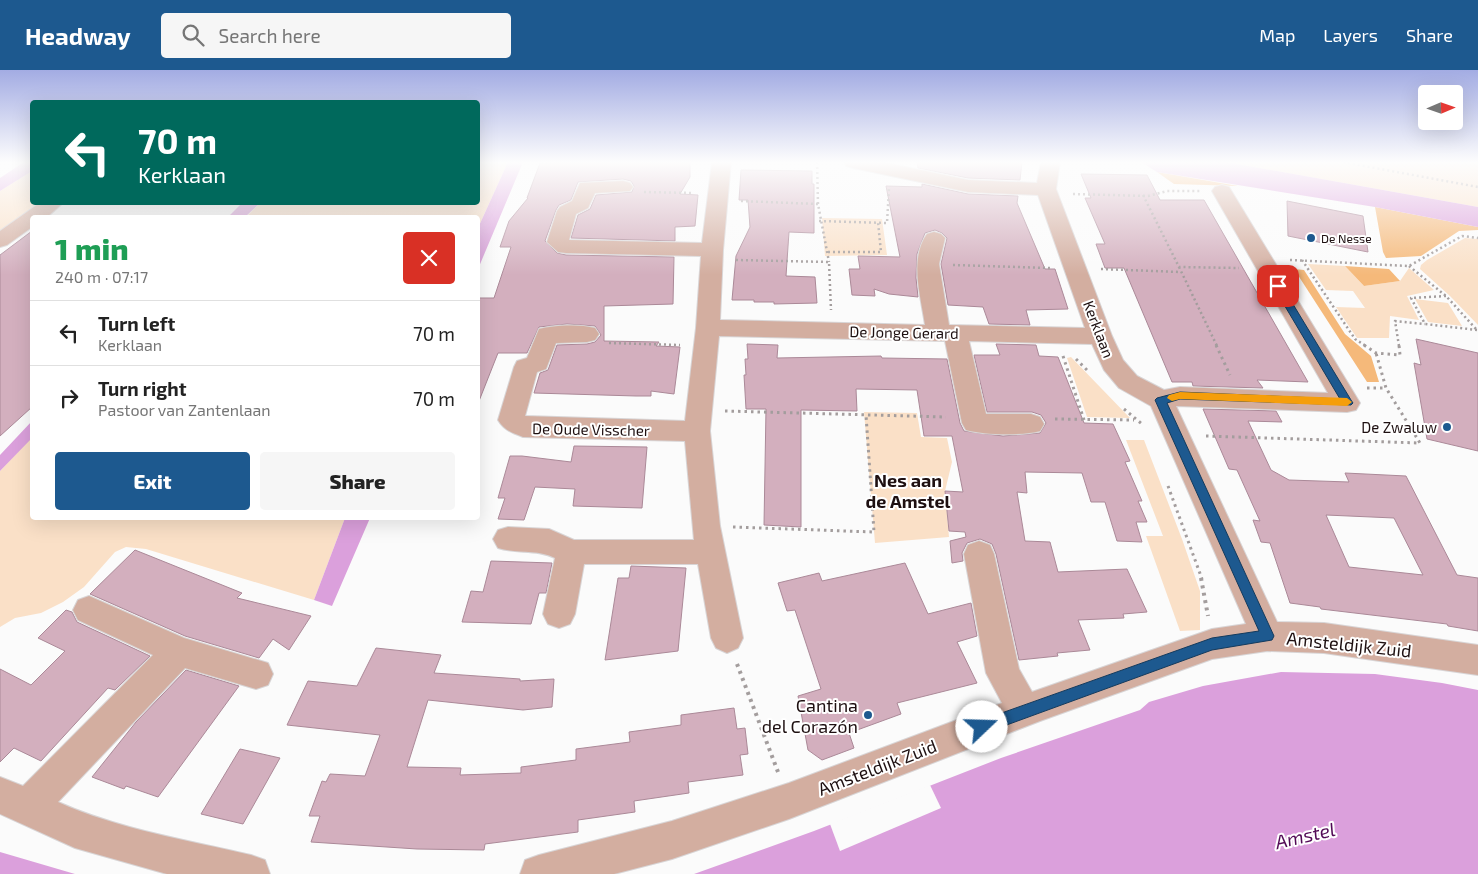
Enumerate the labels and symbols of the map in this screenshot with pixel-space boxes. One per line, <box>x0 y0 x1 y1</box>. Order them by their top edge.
north arrow <box>1418 85 1462 130</box>
place label: De Nesse <box>1321 231 1372 245</box>
marker: De Nesse <box>1305 232 1317 244</box>
pin <box>1257 265 1299 307</box>
street label: Kerklaan <box>1080 298 1118 360</box>
street label: De Jonge Gerard <box>849 322 959 342</box>
place label: De Zwaluw <box>1361 418 1437 436</box>
street label: De Oude Visscher <box>532 419 650 439</box>
marker: De Zwaluw <box>1441 421 1453 433</box>
district label: Nes aan de Amstel <box>866 469 951 512</box>
street label: Amsteldijk Zuid <box>1285 627 1413 661</box>
place label: Cantina del Corazón <box>762 694 858 737</box>
position arrow <box>955 700 1007 752</box>
marker: Cantina del Corazón <box>862 709 874 721</box>
street label: Amsteldijk Zuid <box>814 734 940 800</box>
water label: Amstel <box>1272 817 1337 853</box>

